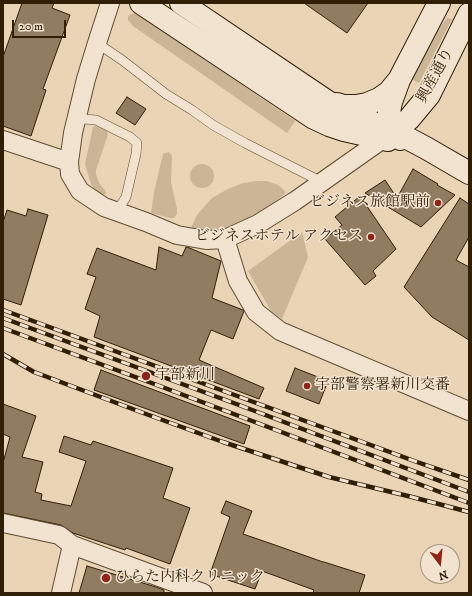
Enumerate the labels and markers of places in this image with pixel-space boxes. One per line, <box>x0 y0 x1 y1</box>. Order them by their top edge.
place label: ビジネス旅館駅前 <box>310 194 430 212</box>
marker: ビジネス旅館駅前 <box>433 198 443 208</box>
place label: ビジネスホテル アクセス <box>195 228 363 246</box>
marker: ビジネスホテル アクセス <box>366 232 376 242</box>
place label: 宇部新川 <box>155 367 215 385</box>
marker: 宇部新川 <box>140 370 152 382</box>
place label: 宇部警察署新川交番 <box>315 377 450 395</box>
marker: 宇部警察署新川交番 <box>302 381 312 391</box>
place label: ひらた内科クリニック <box>115 569 265 587</box>
marker: ひらた内科クリニック <box>100 572 112 584</box>

